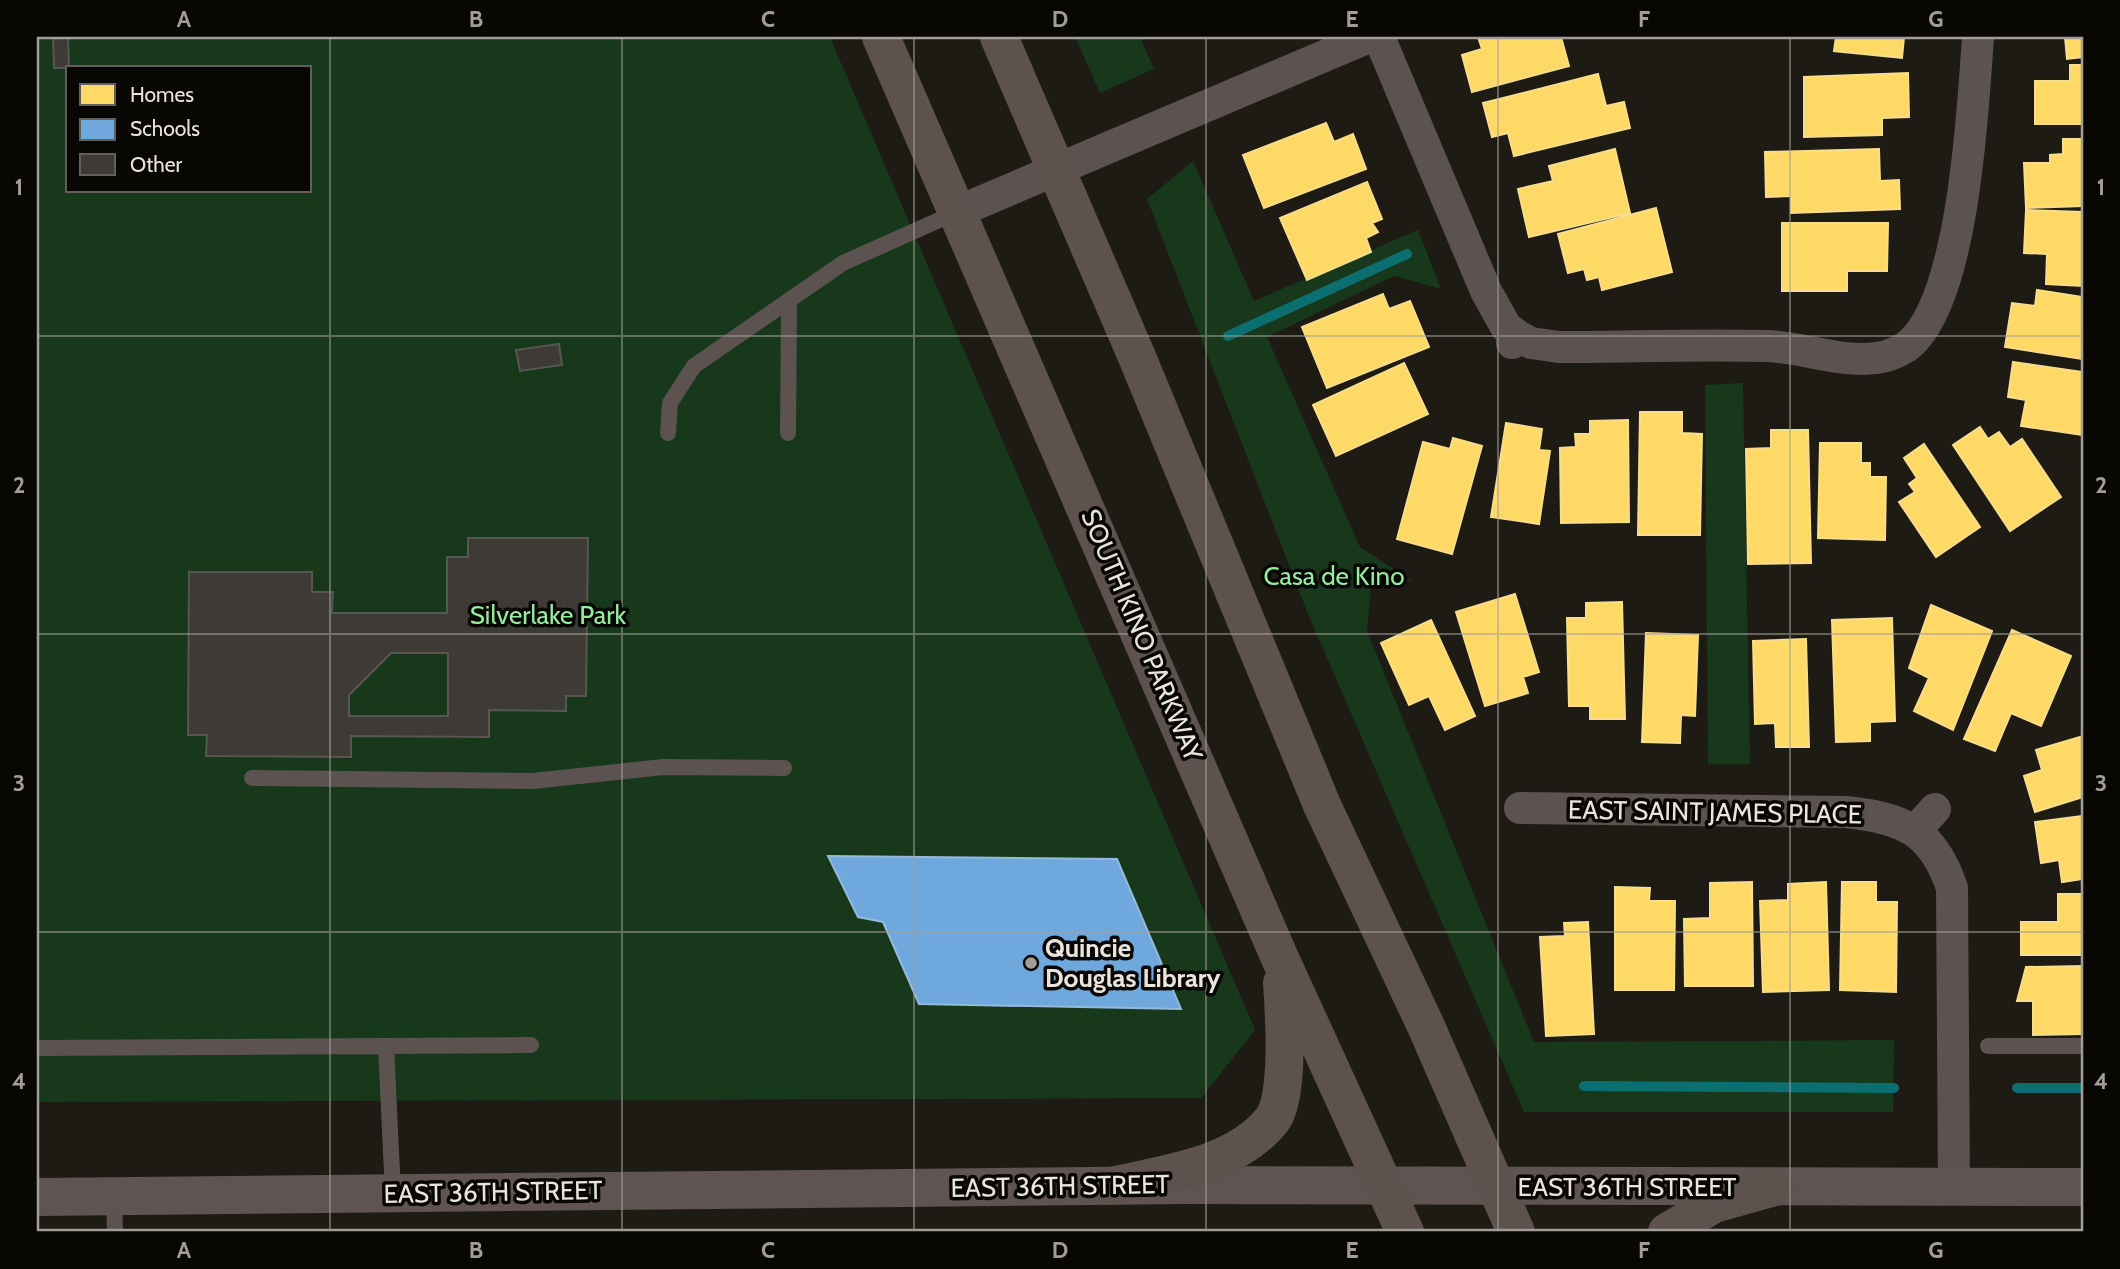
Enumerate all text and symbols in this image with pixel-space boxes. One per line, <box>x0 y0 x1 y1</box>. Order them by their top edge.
text: A <box>177 5 192 33</box>
text: B <box>469 5 483 33</box>
text: C <box>761 5 775 33</box>
text: D <box>1052 5 1068 33</box>
text: E <box>1345 5 1359 33</box>
text: F <box>1638 5 1650 33</box>
text: G <box>1928 5 1944 33</box>
legend <box>66 66 312 192</box>
text: Homes <box>130 82 194 107</box>
text: Schools <box>130 116 200 141</box>
text: Other <box>130 152 182 177</box>
text: 1 <box>15 173 23 201</box>
text: 1 <box>2097 173 2105 201</box>
text: 2 <box>13 471 25 499</box>
text: 2 <box>2095 471 2107 499</box>
street label: SOUTH KINO PARKWAY <box>1074 504 1210 766</box>
park label: Casa de Kino <box>1264 560 1404 592</box>
park label: Silverlake Park <box>470 599 626 631</box>
text: 3 <box>13 769 25 797</box>
text: 3 <box>2095 769 2107 797</box>
street label: EAST SAINT JAMES PLACE <box>1568 793 1862 831</box>
place label: Quincie Douglas Library <box>1045 932 1220 994</box>
marker: Quincie Douglas Library <box>1023 955 1039 971</box>
text: 4 <box>12 1067 26 1095</box>
text: 4 <box>2094 1067 2108 1095</box>
street label: EAST 36TH STREET <box>950 1168 1170 1204</box>
street label: EAST 36TH STREET <box>1518 1171 1737 1203</box>
street label: EAST 36TH STREET <box>383 1174 603 1210</box>
text: A <box>177 1236 192 1264</box>
text: B <box>469 1236 483 1264</box>
text: C <box>761 1236 775 1264</box>
text: D <box>1052 1236 1068 1264</box>
text: E <box>1345 1236 1359 1264</box>
text: F <box>1638 1236 1650 1264</box>
text: G <box>1928 1236 1944 1264</box>

